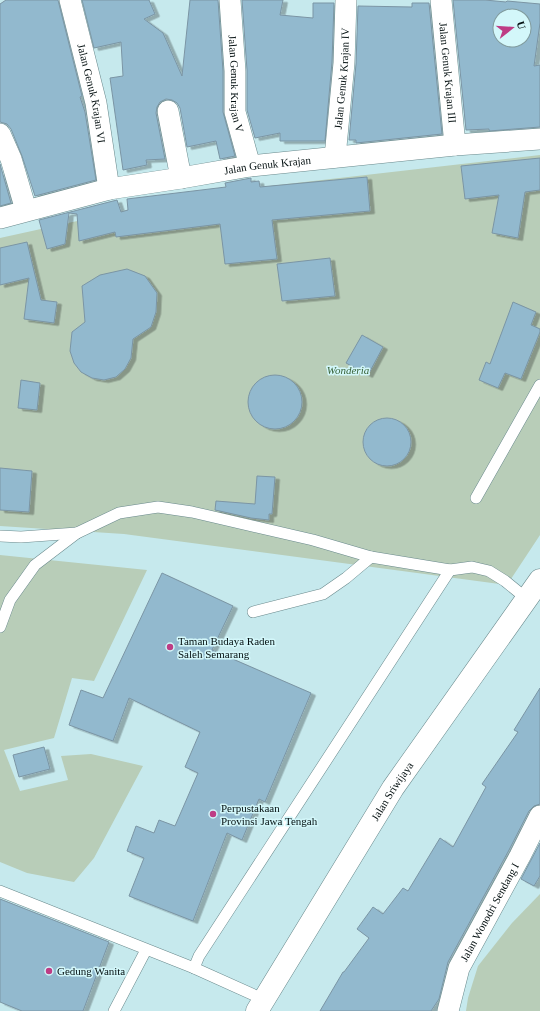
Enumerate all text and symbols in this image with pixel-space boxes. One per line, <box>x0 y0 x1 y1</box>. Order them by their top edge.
north arrow <box>492 8 532 48</box>
text: U <box>515 20 528 31</box>
street label: Jalan Genuk Krajan III <box>437 22 459 124</box>
street label: Jalan Genuk Krajan IV <box>332 27 351 130</box>
street label: Jalan Genuk Krajan V <box>226 35 246 134</box>
street label: Jalan Genuk Krajan VI <box>75 42 108 144</box>
street label: Jalan Genuk Krajan <box>223 154 312 176</box>
park label: Wonderia <box>327 364 370 376</box>
place label: Taman Budaya Raden Saleh Semarang <box>178 635 275 660</box>
marker: Taman Budaya Raden Saleh Semarang <box>165 642 175 652</box>
street label: Jalan Sriwijaya <box>369 759 416 823</box>
place label: Perpustakaan Provinsi Jawa Tengah <box>221 802 318 827</box>
marker: Perpustakaan Provinsi Jawa Tengah <box>208 809 218 819</box>
street label: Jalan Wonodri Sendang I <box>458 860 521 964</box>
place label: Gedung Wanita <box>57 965 125 977</box>
marker: Gedung Wanita <box>44 966 54 976</box>

